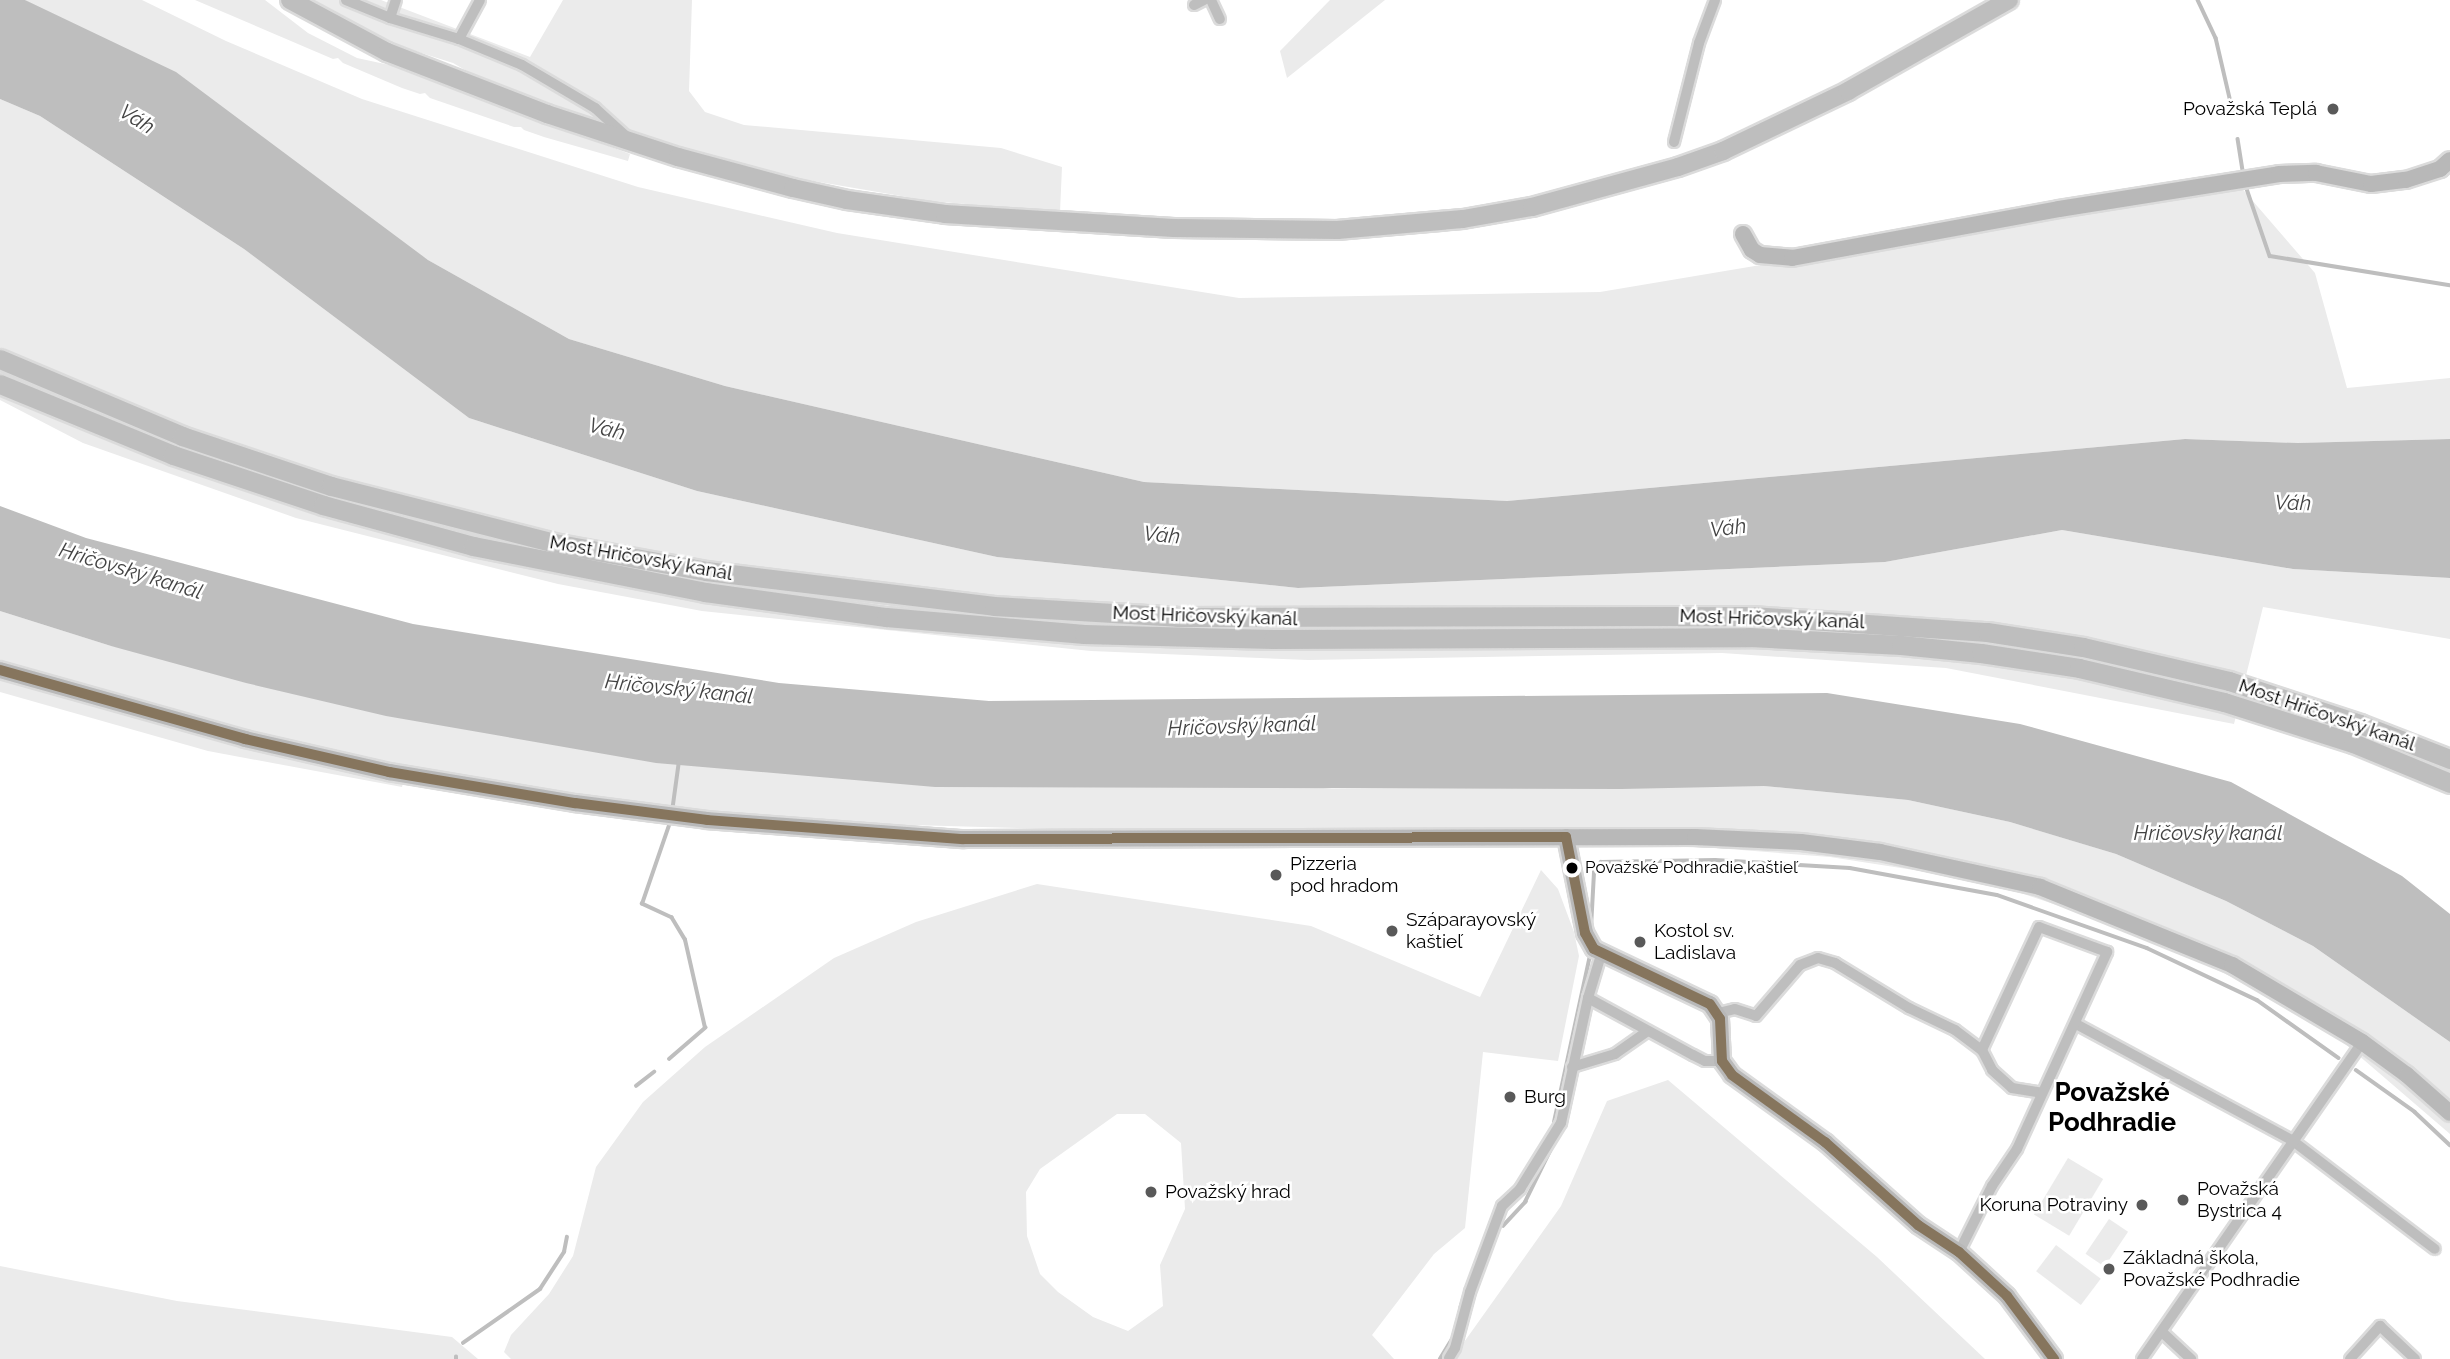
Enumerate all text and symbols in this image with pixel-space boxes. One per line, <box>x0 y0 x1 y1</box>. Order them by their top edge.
place label: Považská Teplá <box>2183 98 2317 120</box>
water label: Váh <box>115 99 159 139</box>
marker: Považská Teplá <box>2323 99 2343 119</box>
water label: Váh <box>586 412 628 446</box>
water label: Váh <box>2274 490 2312 516</box>
water label: Váh <box>1708 513 1748 543</box>
water label: Váh <box>1143 521 1181 549</box>
street label: Most Hričovský kanál <box>548 531 734 585</box>
water label: Hričovský kanál <box>56 537 206 605</box>
street label: Most Hričovský kanál <box>1112 601 1298 631</box>
street label: Most Hričovský kanál <box>1679 604 1865 634</box>
water label: Hričovský kanál <box>603 669 755 709</box>
street label: Most Hričovský kanál <box>2236 674 2418 756</box>
water label: Hričovský kanál <box>1167 711 1317 741</box>
water label: Hričovský kanál <box>2133 820 2283 846</box>
place label: Pizzeria pod hradom <box>1290 853 1398 897</box>
place label: Považské Podhradie,kaštieľ <box>1585 858 1798 878</box>
marker: Považské Podhradie,kaštieľ <box>1565 861 1579 875</box>
marker: Pizzeria pod hradom <box>1268 867 1284 883</box>
place label: Száparayovský kaštieľ <box>1406 909 1536 953</box>
place label: Kostol sv. Ladislava <box>1654 920 1736 964</box>
marker: Száparayovský kaštieľ <box>1384 923 1400 939</box>
marker: Kostol sv. Ladislava <box>1632 934 1648 950</box>
district label: Považské Podhradie <box>2048 1077 2176 1138</box>
place label: Burg <box>1524 1086 1566 1108</box>
marker: Burg <box>1502 1089 1518 1105</box>
place label: Považská Bystrica 4 <box>2197 1178 2282 1222</box>
place label: Považský hrad <box>1165 1181 1291 1203</box>
marker: Považský hrad <box>1143 1184 1159 1200</box>
marker: Považská Bystrica 4 <box>2175 1192 2191 1208</box>
place label: Koruna Potraviny <box>1980 1194 2128 1216</box>
marker: Koruna Potraviny <box>2134 1197 2150 1213</box>
place label: Základná škola, Považské Podhradie <box>2123 1247 2300 1291</box>
marker: Základná škola, Považské Podhradie <box>2101 1261 2117 1277</box>

